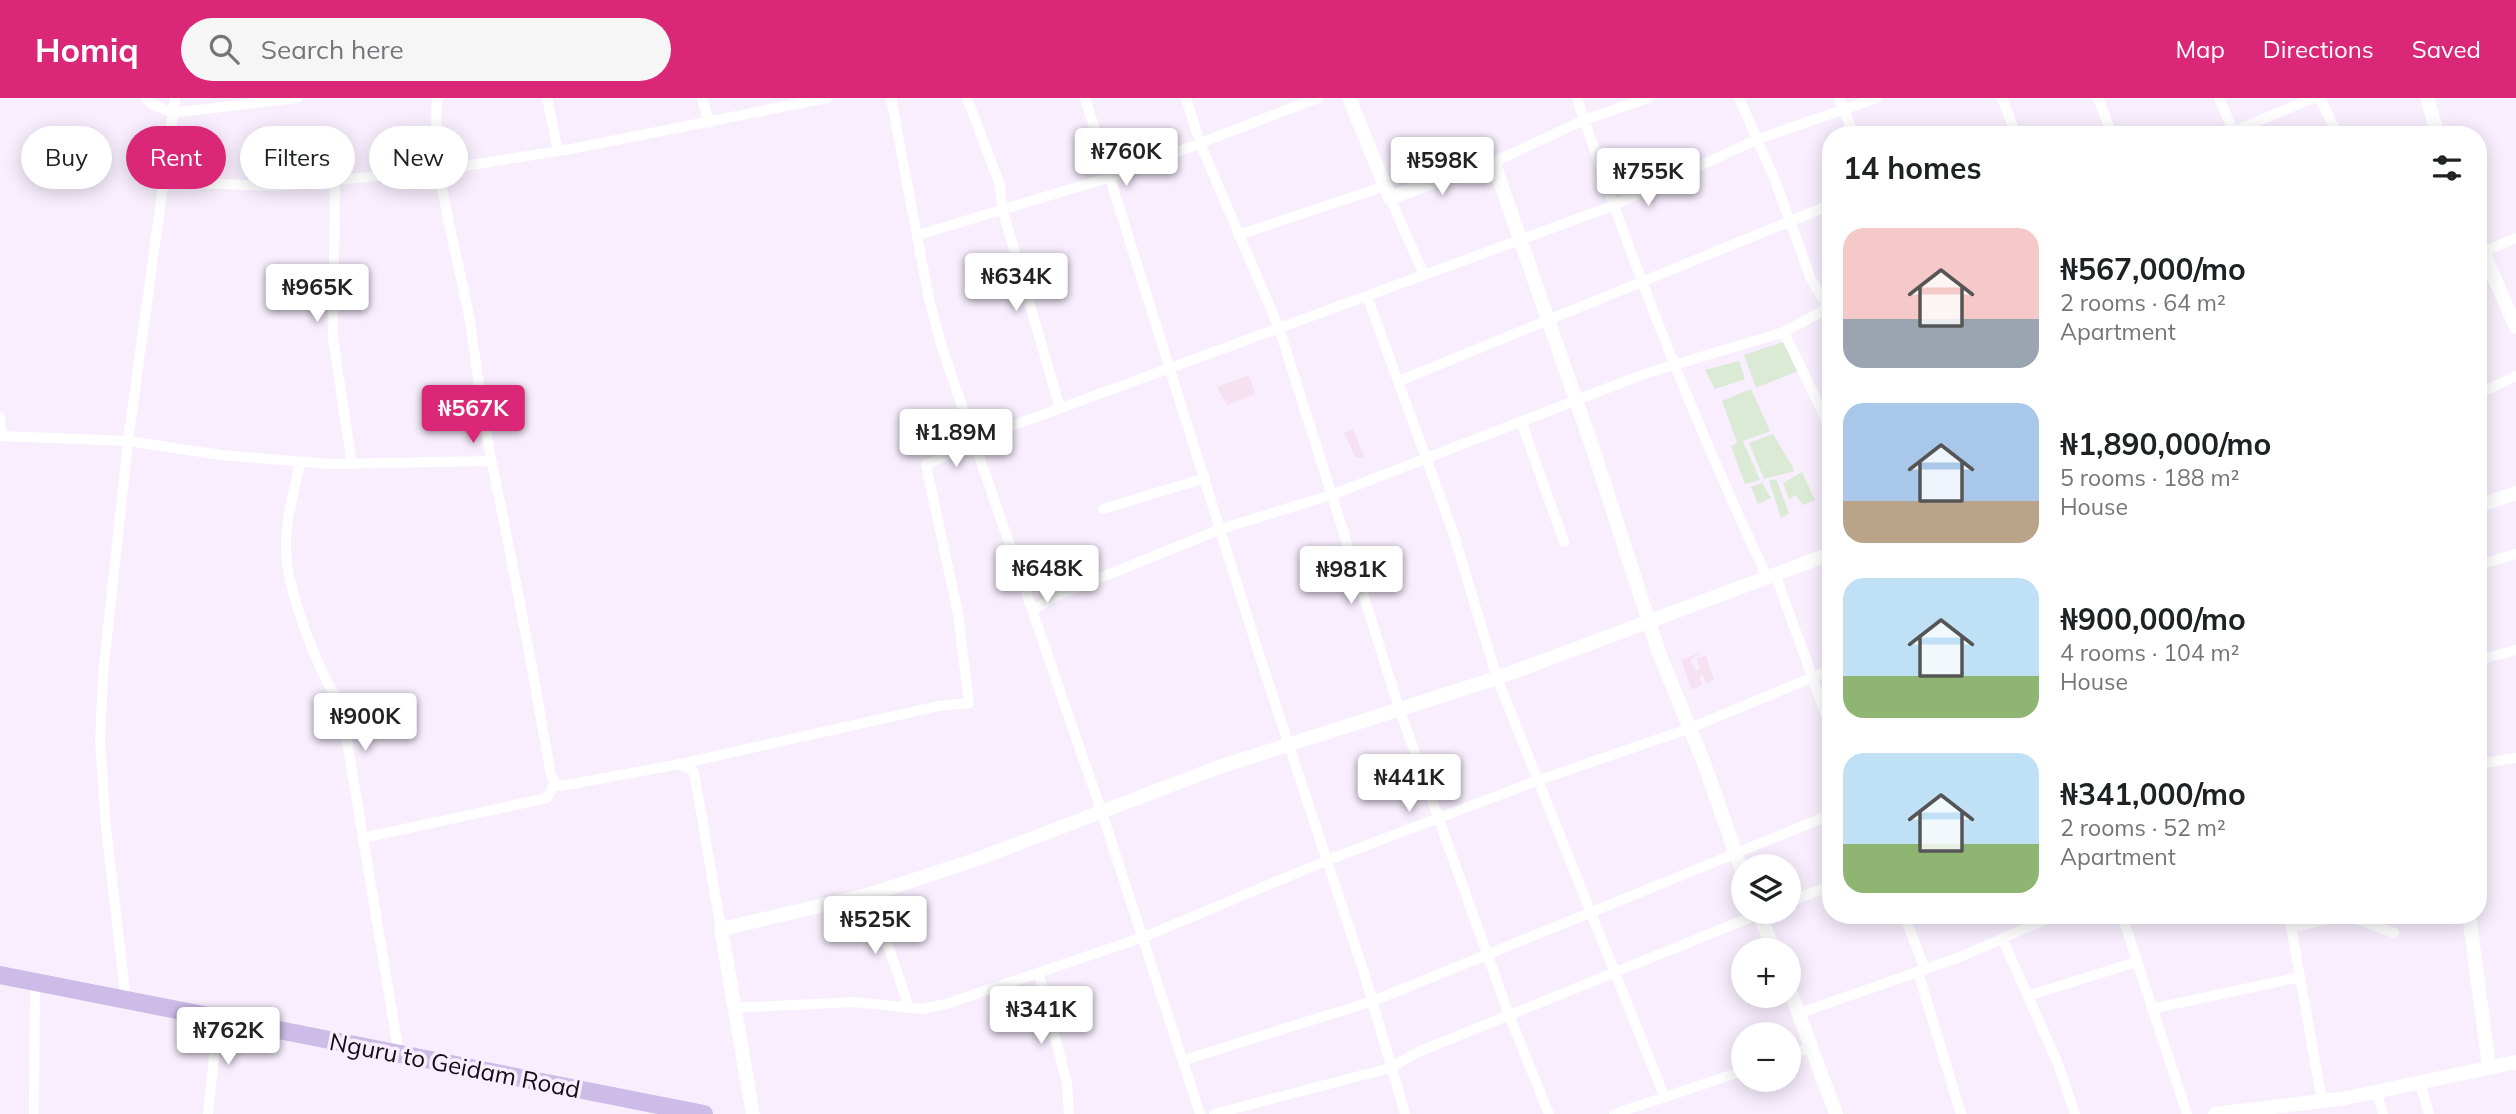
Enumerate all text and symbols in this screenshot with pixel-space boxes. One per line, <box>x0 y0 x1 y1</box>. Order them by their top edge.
search box <box>181 18 671 81</box>
text: Homiq <box>35 29 139 70</box>
icon: search <box>205 30 243 68</box>
text: Search here <box>261 33 404 66</box>
text: Map <box>2175 34 2225 64</box>
text: Directions <box>2263 34 2374 64</box>
text: Saved <box>2412 34 2481 64</box>
chip: Buy <box>21 126 112 189</box>
chip: Rent <box>126 126 226 189</box>
chip: Filters <box>240 126 355 189</box>
chip: New <box>369 126 468 189</box>
pin: ₦760K <box>1077 129 1175 188</box>
text: ₦760K <box>1091 136 1161 165</box>
pin: ₦598K <box>1393 138 1491 197</box>
text: ₦598K <box>1407 145 1477 174</box>
pin: ₦755K <box>1599 148 1697 208</box>
text: 14 homes <box>1843 149 1982 187</box>
icon: filters <box>2428 149 2466 187</box>
text: ₦755K <box>1613 156 1683 185</box>
text: ₦567,000/mo <box>2060 250 2246 288</box>
pin: ₦634K <box>967 254 1065 313</box>
icon: home <box>1899 256 1983 340</box>
text: ₦634K <box>981 261 1051 290</box>
pin: ₦965K <box>268 264 366 324</box>
text: ₦965K <box>282 272 352 301</box>
text: 2 rooms · 64 m² <box>2060 288 2226 317</box>
text: Apartment <box>2060 317 2176 346</box>
pin: ₦567K <box>424 386 522 445</box>
text: ₦567K <box>438 393 508 422</box>
pin: ₦1.89M <box>899 410 1013 469</box>
text: ₦1.89M <box>916 417 996 446</box>
text: ₦1,890,000/mo <box>2060 425 2271 463</box>
icon: home <box>1899 431 1983 515</box>
text: 5 rooms · 188 m² <box>2060 463 2240 492</box>
text: House <box>2060 492 2128 521</box>
pin: ₦648K <box>998 546 1096 605</box>
pin: ₦981K <box>1302 546 1400 606</box>
text: ₦648K <box>1012 553 1082 582</box>
text: ₦981K <box>1316 554 1386 583</box>
text: ₦900,000/mo <box>2060 600 2246 638</box>
icon: home <box>1899 606 1983 690</box>
text: 4 rooms · 104 m² <box>2060 638 2240 667</box>
text: House <box>2060 667 2128 696</box>
pin: ₦900K <box>316 694 414 753</box>
text: ₦900K <box>330 701 400 730</box>
pin: ₦441K <box>1360 754 1458 814</box>
text: ₦441K <box>1374 762 1444 791</box>
text: ₦341,000/mo <box>2060 775 2246 813</box>
icon: home <box>1899 781 1983 865</box>
text: 2 rooms · 52 m² <box>2060 813 2226 842</box>
text: Apartment <box>2060 842 2176 871</box>
map controls <box>1731 854 1801 1092</box>
button: layers <box>1731 854 1801 924</box>
pin: ₦525K <box>826 896 924 956</box>
text: ₦525K <box>840 904 910 933</box>
button: + <box>1731 938 1801 1008</box>
pin: ₦341K <box>992 986 1090 1046</box>
text: ₦341K <box>1006 994 1076 1023</box>
pin: ₦762K <box>179 1007 277 1067</box>
text: ₦762K <box>193 1015 263 1044</box>
button: − <box>1731 1022 1801 1092</box>
street label: Nguru to Geidam Road <box>327 1026 583 1104</box>

